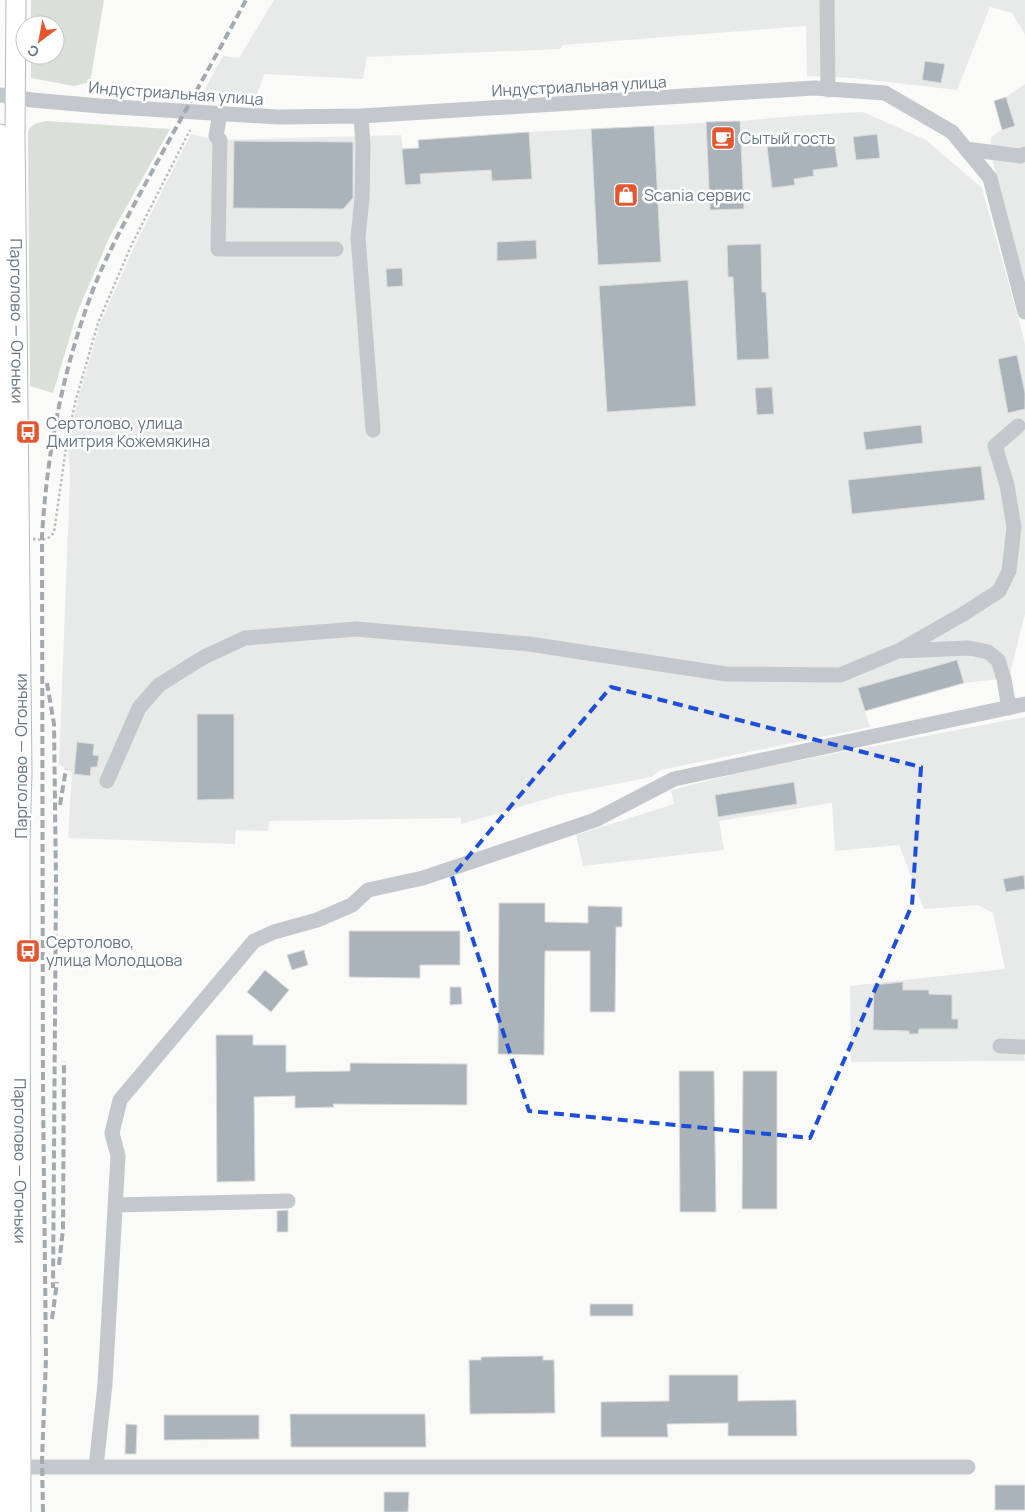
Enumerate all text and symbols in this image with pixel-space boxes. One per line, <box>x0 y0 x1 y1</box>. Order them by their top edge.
north arrow <box>15 15 65 65</box>
text: С <box>23 41 42 62</box>
street label: Индустриальная улица <box>491 70 667 102</box>
street label: Индустриальная улица <box>88 76 264 110</box>
cafe icon: Сытый гость <box>710 125 736 151</box>
place label: Сытый гость <box>740 127 835 149</box>
shop icon: Scania сервис <box>613 182 639 208</box>
place label: Scania сервис <box>644 184 751 206</box>
street label: Парголово — Огоньки <box>5 238 29 404</box>
place label: Сертолово, улица Дмитрия Кожемякина <box>46 412 210 452</box>
bus stop icon: Сертолово, улица Дмитрия Кожемякина <box>15 419 41 445</box>
street label: Парголово — Огоньки <box>10 673 32 839</box>
place label: Сертолово, улица Молодцова <box>46 931 182 971</box>
bus stop icon: Сертолово, улица Молодцова <box>15 938 41 964</box>
street label: Парголово — Огоньки <box>9 1078 32 1244</box>

